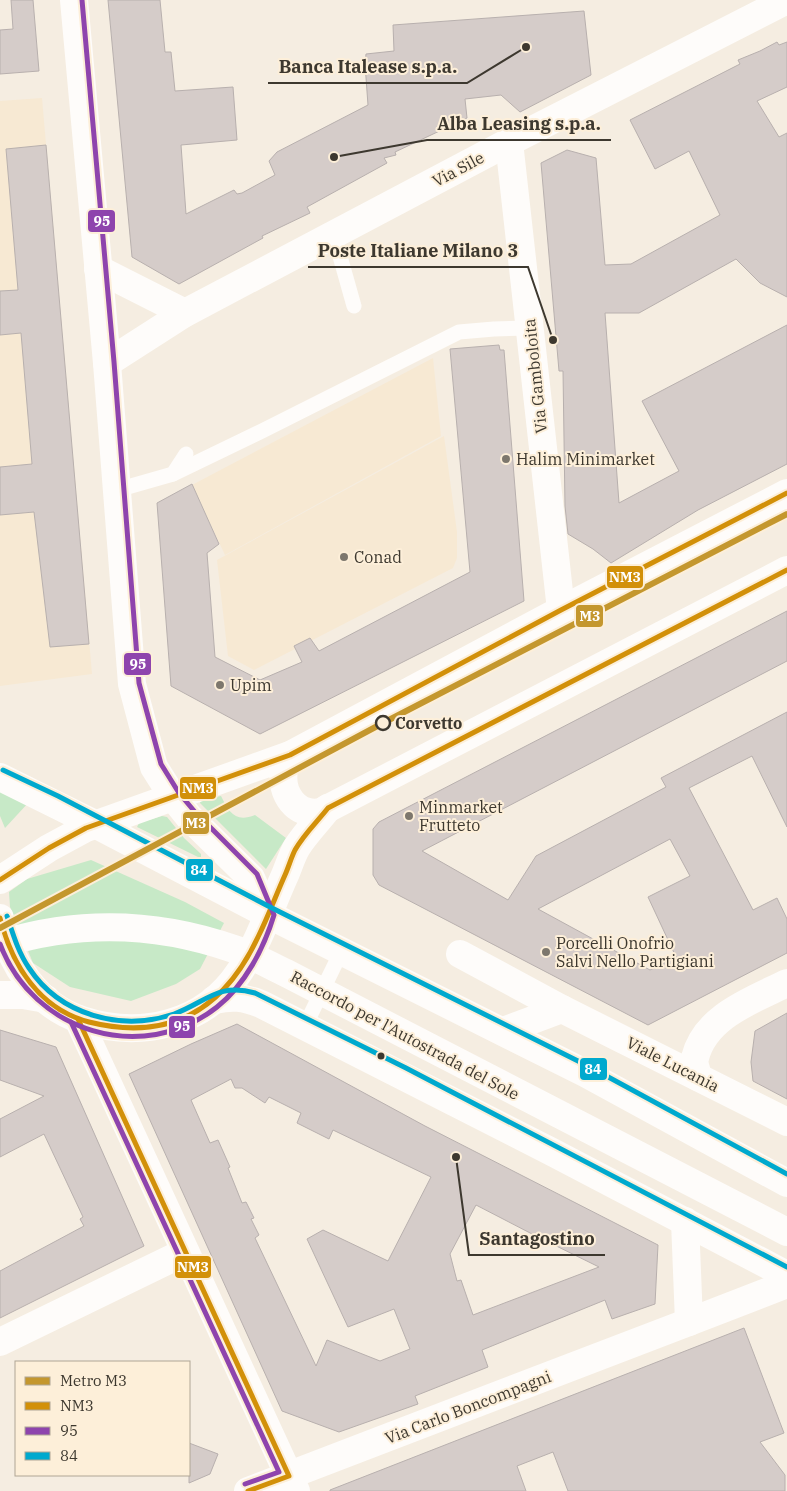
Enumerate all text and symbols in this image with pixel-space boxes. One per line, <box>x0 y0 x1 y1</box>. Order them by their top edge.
callout: Banca Italease s.p.a. <box>268 50 467 83</box>
text: Banca Italease s.p.a. <box>279 55 457 78</box>
callout: Alba Leasing s.p.a. <box>427 107 611 140</box>
text: Alba Leasing s.p.a. <box>437 112 601 135</box>
street label: Via Sile <box>429 147 487 191</box>
line badge: 95 <box>87 209 116 233</box>
text: 95 <box>94 212 110 230</box>
callout: Poste Italiane Milano 3 <box>308 234 528 267</box>
text: Poste Italiane Milano 3 <box>318 239 518 262</box>
street label: Via Gamboloita <box>519 317 551 434</box>
place label: Halim Minimarket <box>516 449 655 469</box>
marker: Halim Minimarket <box>500 453 512 465</box>
place label: Conad <box>354 547 402 567</box>
marker: Conad <box>338 551 350 563</box>
line badge: NM3 <box>606 565 644 589</box>
text: NM3 <box>609 568 641 586</box>
line badge: M3 <box>575 604 604 628</box>
text: M3 <box>580 607 600 625</box>
line badge: 95 <box>123 652 152 676</box>
text: 95 <box>130 655 146 673</box>
place label: Upim <box>230 675 272 695</box>
marker: Upim <box>214 679 226 691</box>
place label: Corvetto <box>395 713 462 733</box>
marker: Corvetto <box>375 715 391 731</box>
line badge: NM3 <box>179 776 217 800</box>
text: NM3 <box>182 779 214 797</box>
place label: Minmarket Frutteto <box>419 797 503 835</box>
marker: Minmarket Frutteto <box>403 810 415 822</box>
line badge: M3 <box>182 811 210 835</box>
text: M3 <box>186 814 206 832</box>
line badge: 84 <box>185 858 214 882</box>
text: 84 <box>191 861 207 879</box>
place label: Porcelli Onofrio Salvi Nello Partigiani <box>556 933 714 971</box>
marker: Porcelli Onofrio Salvi Nello Partigiani <box>540 946 552 958</box>
street label: Raccordo per l'Autostrada del Sole <box>287 966 523 1104</box>
line badge: 95 <box>168 1015 196 1039</box>
text: 95 <box>174 1017 190 1035</box>
street label: Viale Lucania <box>623 1032 723 1096</box>
unlabelled marker <box>376 1051 386 1061</box>
line badge: 84 <box>579 1057 608 1081</box>
text: 84 <box>585 1060 601 1078</box>
callout: Santagostino <box>469 1222 605 1255</box>
text: Santagostino <box>479 1227 595 1250</box>
line badge: NM3 <box>174 1255 212 1279</box>
text: NM3 <box>177 1258 209 1276</box>
legend <box>15 1361 190 1476</box>
street label: Via Carlo Boncompagni <box>382 1366 554 1448</box>
text: Metro M3 <box>60 1371 127 1390</box>
text: NM3 <box>60 1396 94 1415</box>
text: 95 <box>60 1421 78 1440</box>
text: 84 <box>60 1446 78 1465</box>

